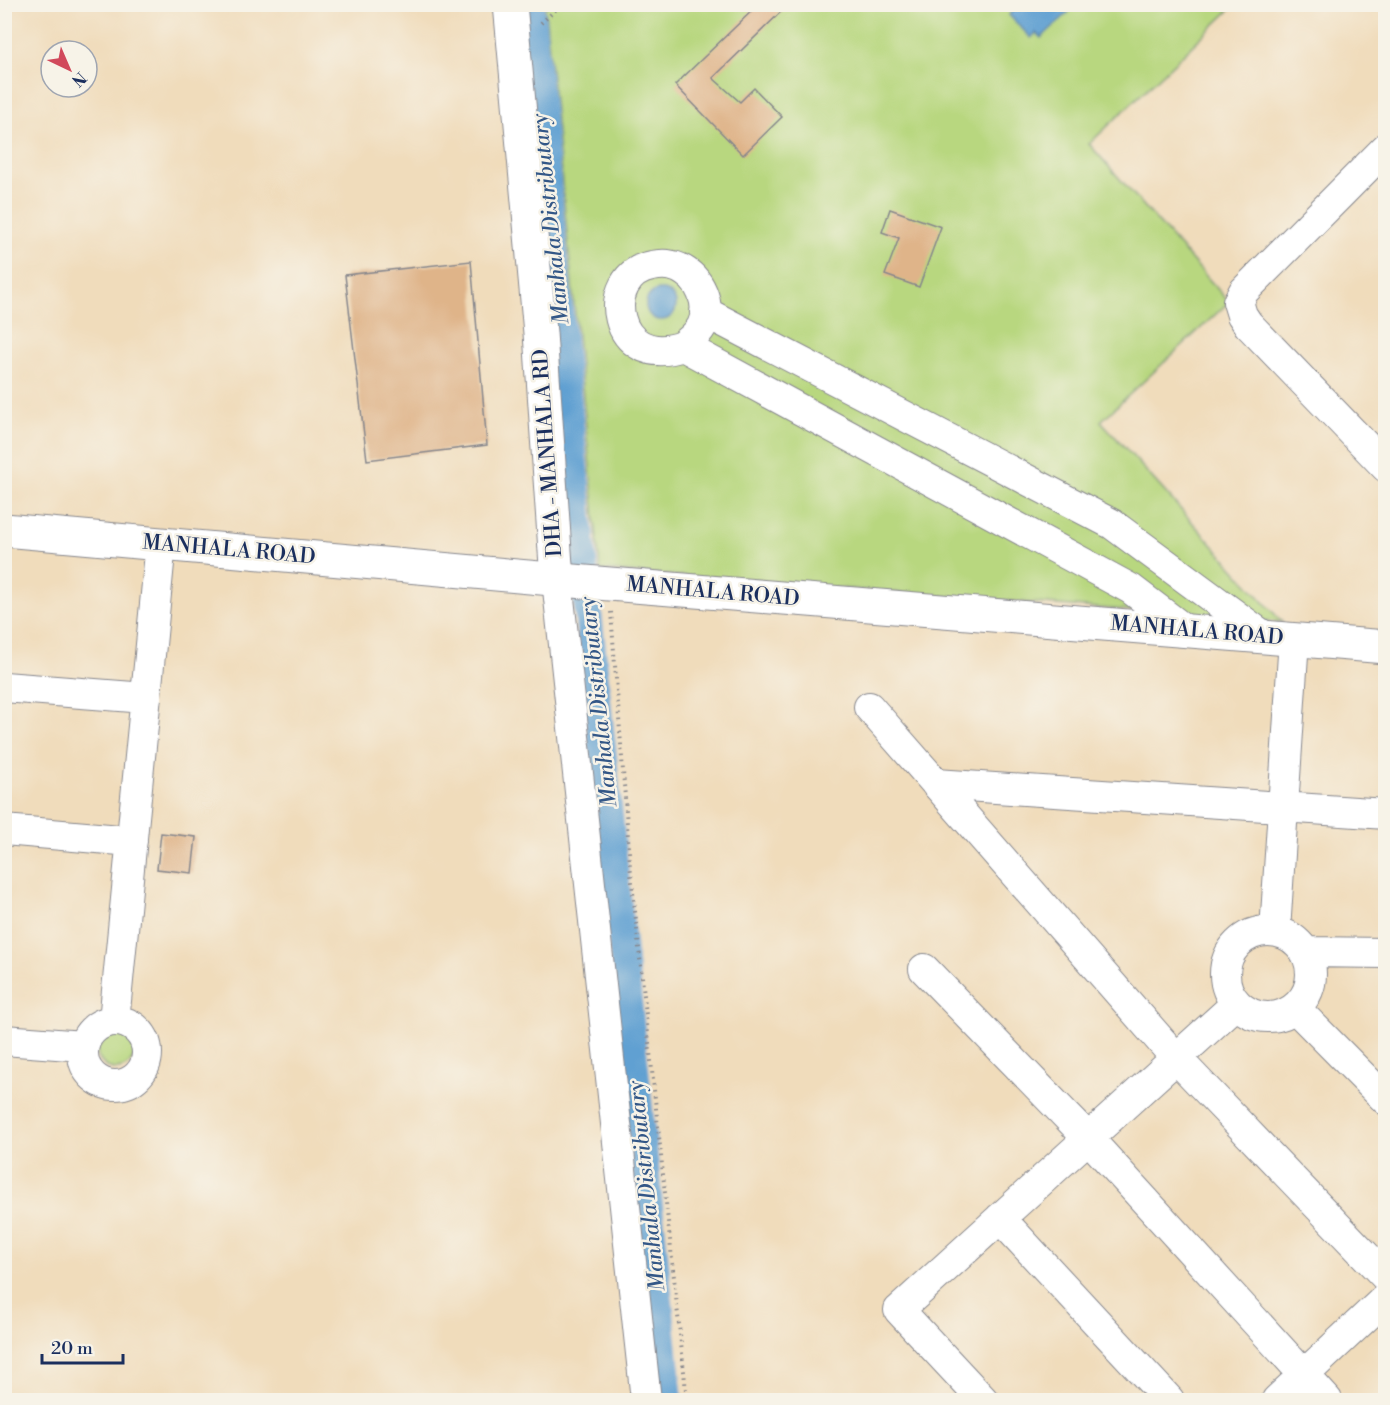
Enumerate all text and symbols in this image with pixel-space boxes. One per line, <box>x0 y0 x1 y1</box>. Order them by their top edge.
north arrow <box>39 39 99 99</box>
text: N <box>67 67 90 91</box>
water label: Manhala Distributary <box>526 112 576 326</box>
street label: DHA - MANHALA RD <box>528 348 568 558</box>
street label: MANHALA ROAD <box>141 529 317 571</box>
street label: MANHALA ROAD <box>625 571 801 613</box>
water label: Manhala Distributary <box>574 595 624 809</box>
street label: MANHALA ROAD <box>1109 610 1285 652</box>
water label: Manhala Distributary <box>622 1079 672 1293</box>
scale bar <box>42 1327 123 1365</box>
text: 20 m <box>51 1337 93 1360</box>

